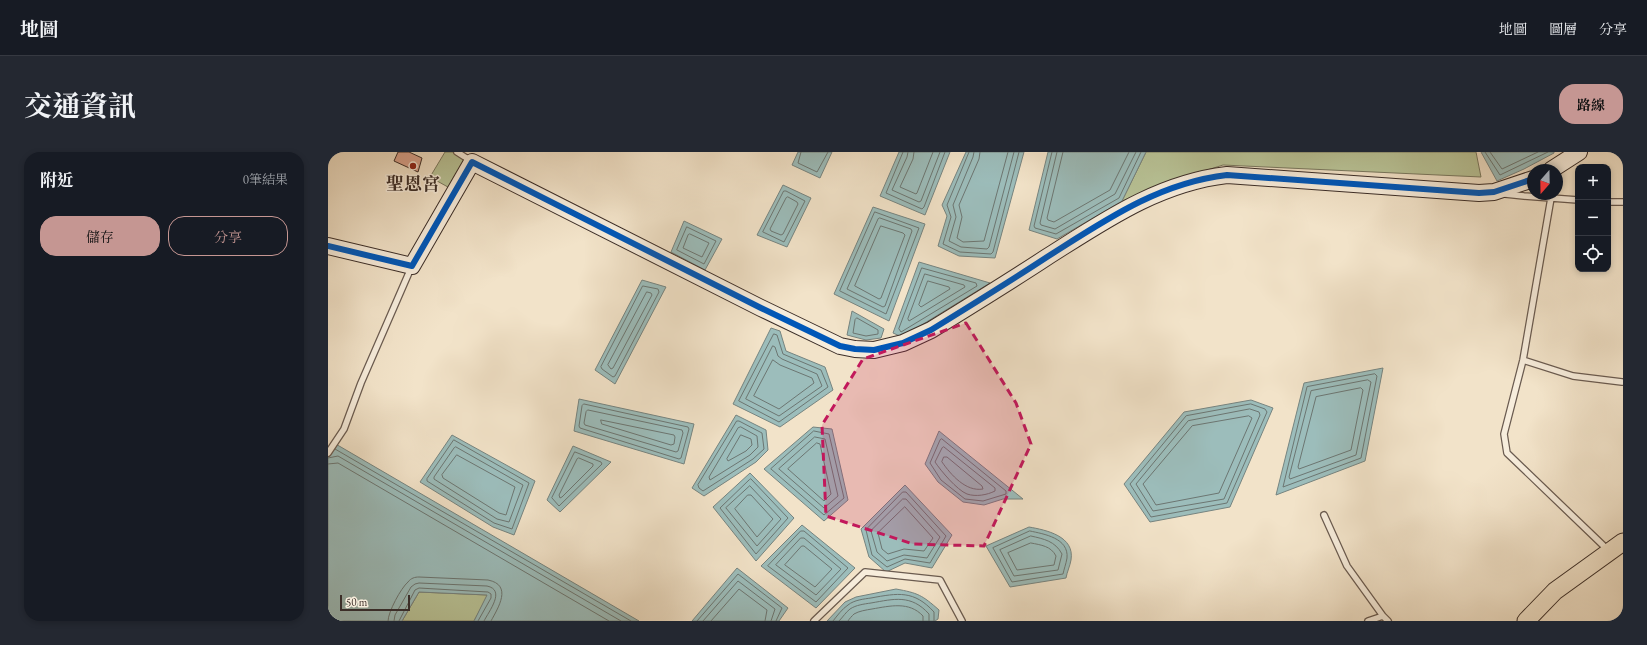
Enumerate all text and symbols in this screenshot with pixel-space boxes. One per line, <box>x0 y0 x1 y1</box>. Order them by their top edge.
text: 地圖 <box>20 17 58 42</box>
text: 地圖 <box>1499 20 1527 38</box>
text: 圖層 <box>1549 20 1577 38</box>
text: 分享 <box>1599 20 1627 38</box>
button: 路線 <box>1559 84 1623 124</box>
text: 交通資訊 <box>24 88 136 124</box>
marker: 聖恩宮 <box>408 161 418 171</box>
north arrow <box>1527 164 1563 200</box>
map controls <box>1575 164 1611 272</box>
button: + <box>1575 164 1611 200</box>
text: 附近 <box>40 169 74 191</box>
text: 0筆結果 <box>243 171 288 188</box>
place label: 聖恩宮 <box>386 172 440 195</box>
button: − <box>1575 200 1611 236</box>
button: 儲存 <box>40 216 160 256</box>
button: 分享 <box>168 216 288 256</box>
button: locate <box>1575 236 1611 272</box>
scale bar <box>340 593 410 612</box>
text: 50 m <box>346 595 367 609</box>

